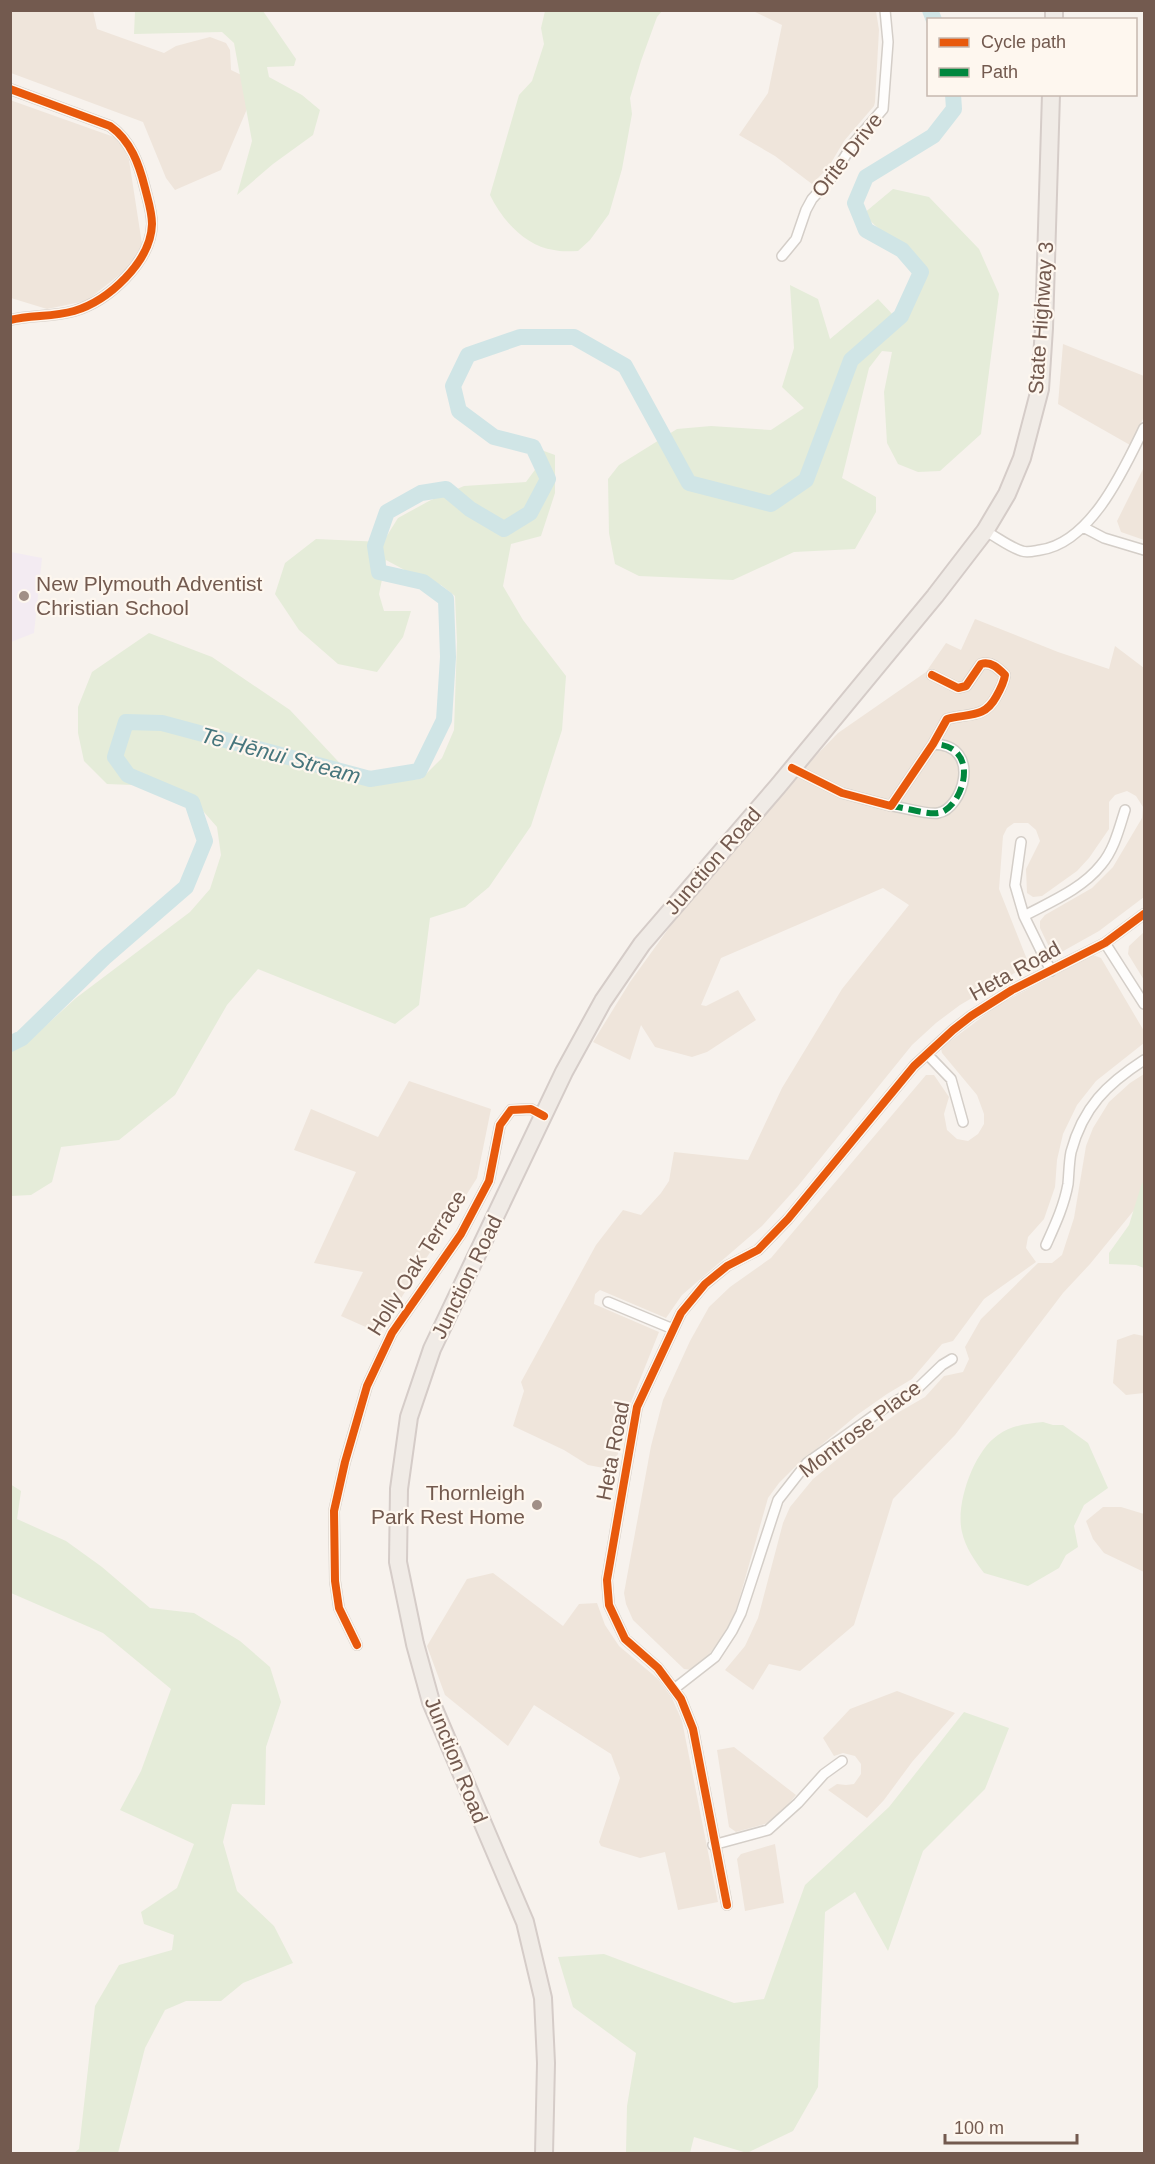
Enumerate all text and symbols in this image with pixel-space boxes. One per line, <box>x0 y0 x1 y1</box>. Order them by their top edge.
legend <box>927 18 1137 96</box>
text: Cycle path <box>981 32 1066 52</box>
text: Path <box>981 62 1018 82</box>
street label: Orite Drive <box>807 108 887 201</box>
street label: State Highway 3 <box>1024 241 1057 395</box>
place label: New Plymouth Adventist Christian School <box>36 572 263 619</box>
marker: New Plymouth Adventist Christian School <box>17 589 31 603</box>
water label: Te Hēnui Stream <box>198 722 363 789</box>
street label: Junction Road <box>660 802 765 919</box>
street label: Heta Road <box>965 936 1064 1005</box>
street label: Holly Oak Terrace <box>363 1186 470 1339</box>
street label: Junction Road <box>427 1211 506 1342</box>
street label: Montrose Place <box>795 1376 925 1482</box>
street label: Heta Road <box>592 1399 633 1502</box>
place label: Thornleigh Park Rest Home <box>371 1481 525 1528</box>
marker: Thornleigh Park Rest Home <box>530 1498 544 1512</box>
street label: Junction Road <box>421 1693 492 1826</box>
scale bar <box>945 2107 1077 2145</box>
text: 100 m <box>954 2118 1004 2138</box>

